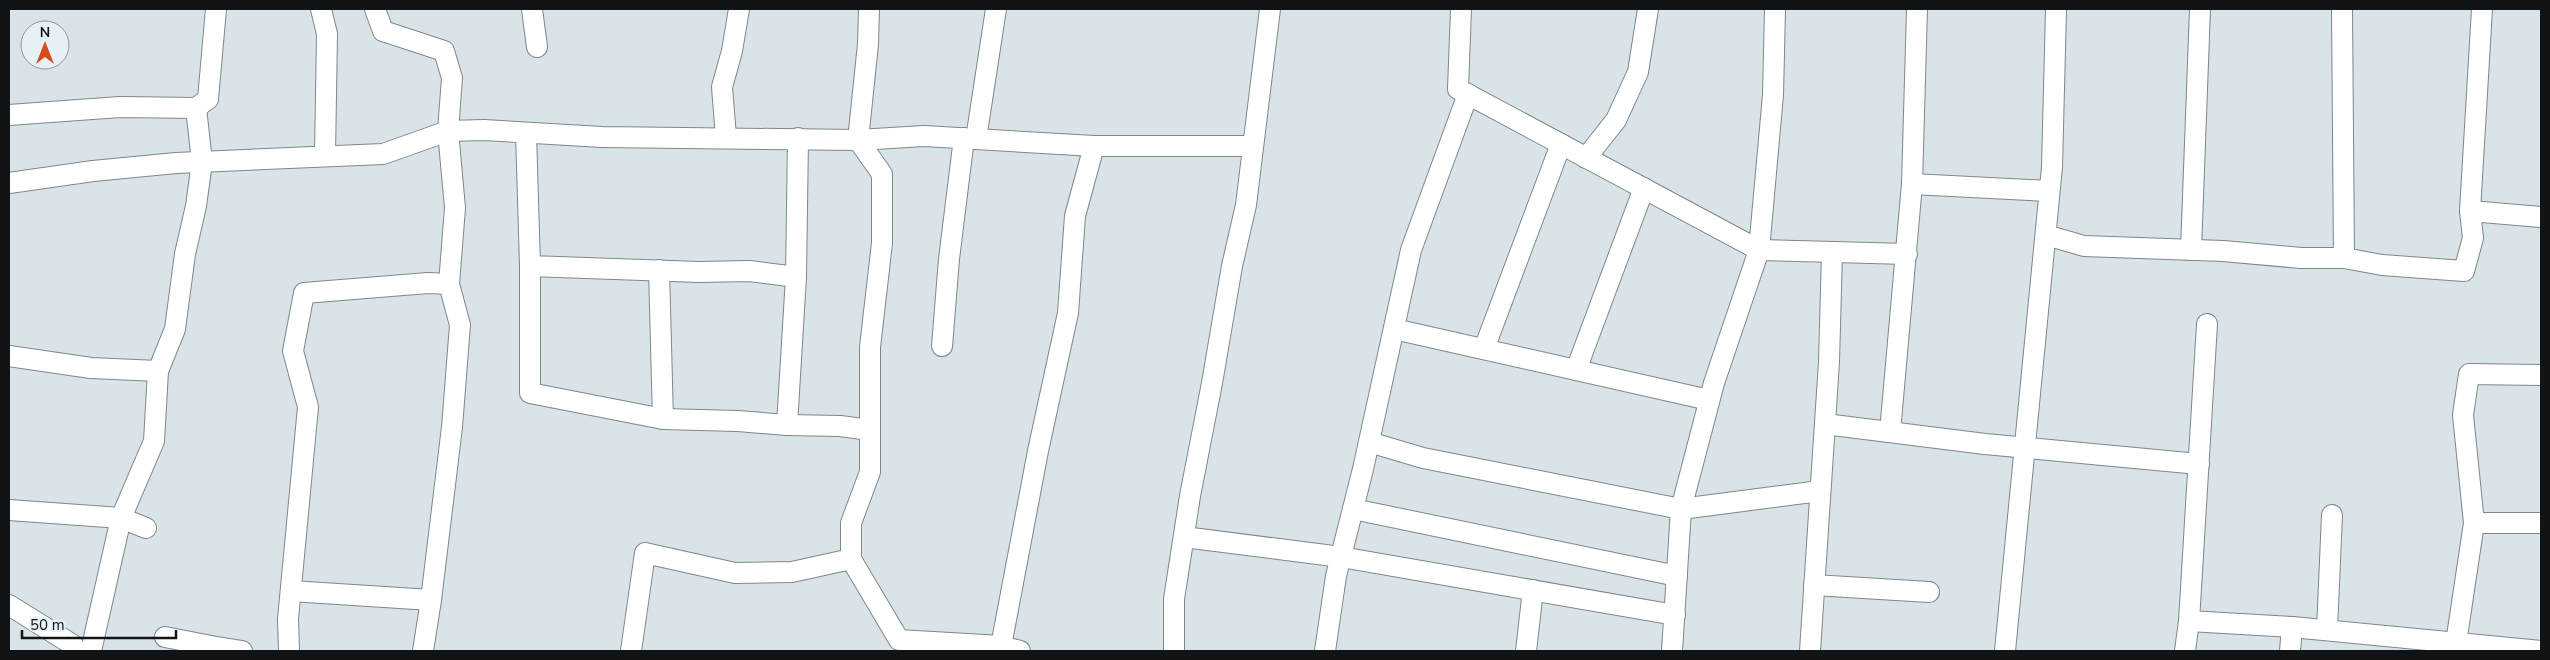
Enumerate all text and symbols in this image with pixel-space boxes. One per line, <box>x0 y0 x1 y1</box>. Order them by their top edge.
north arrow <box>20 20 70 70</box>
text: N <box>40 23 50 42</box>
scale bar <box>22 608 176 640</box>
text: 50 m <box>30 615 65 635</box>

